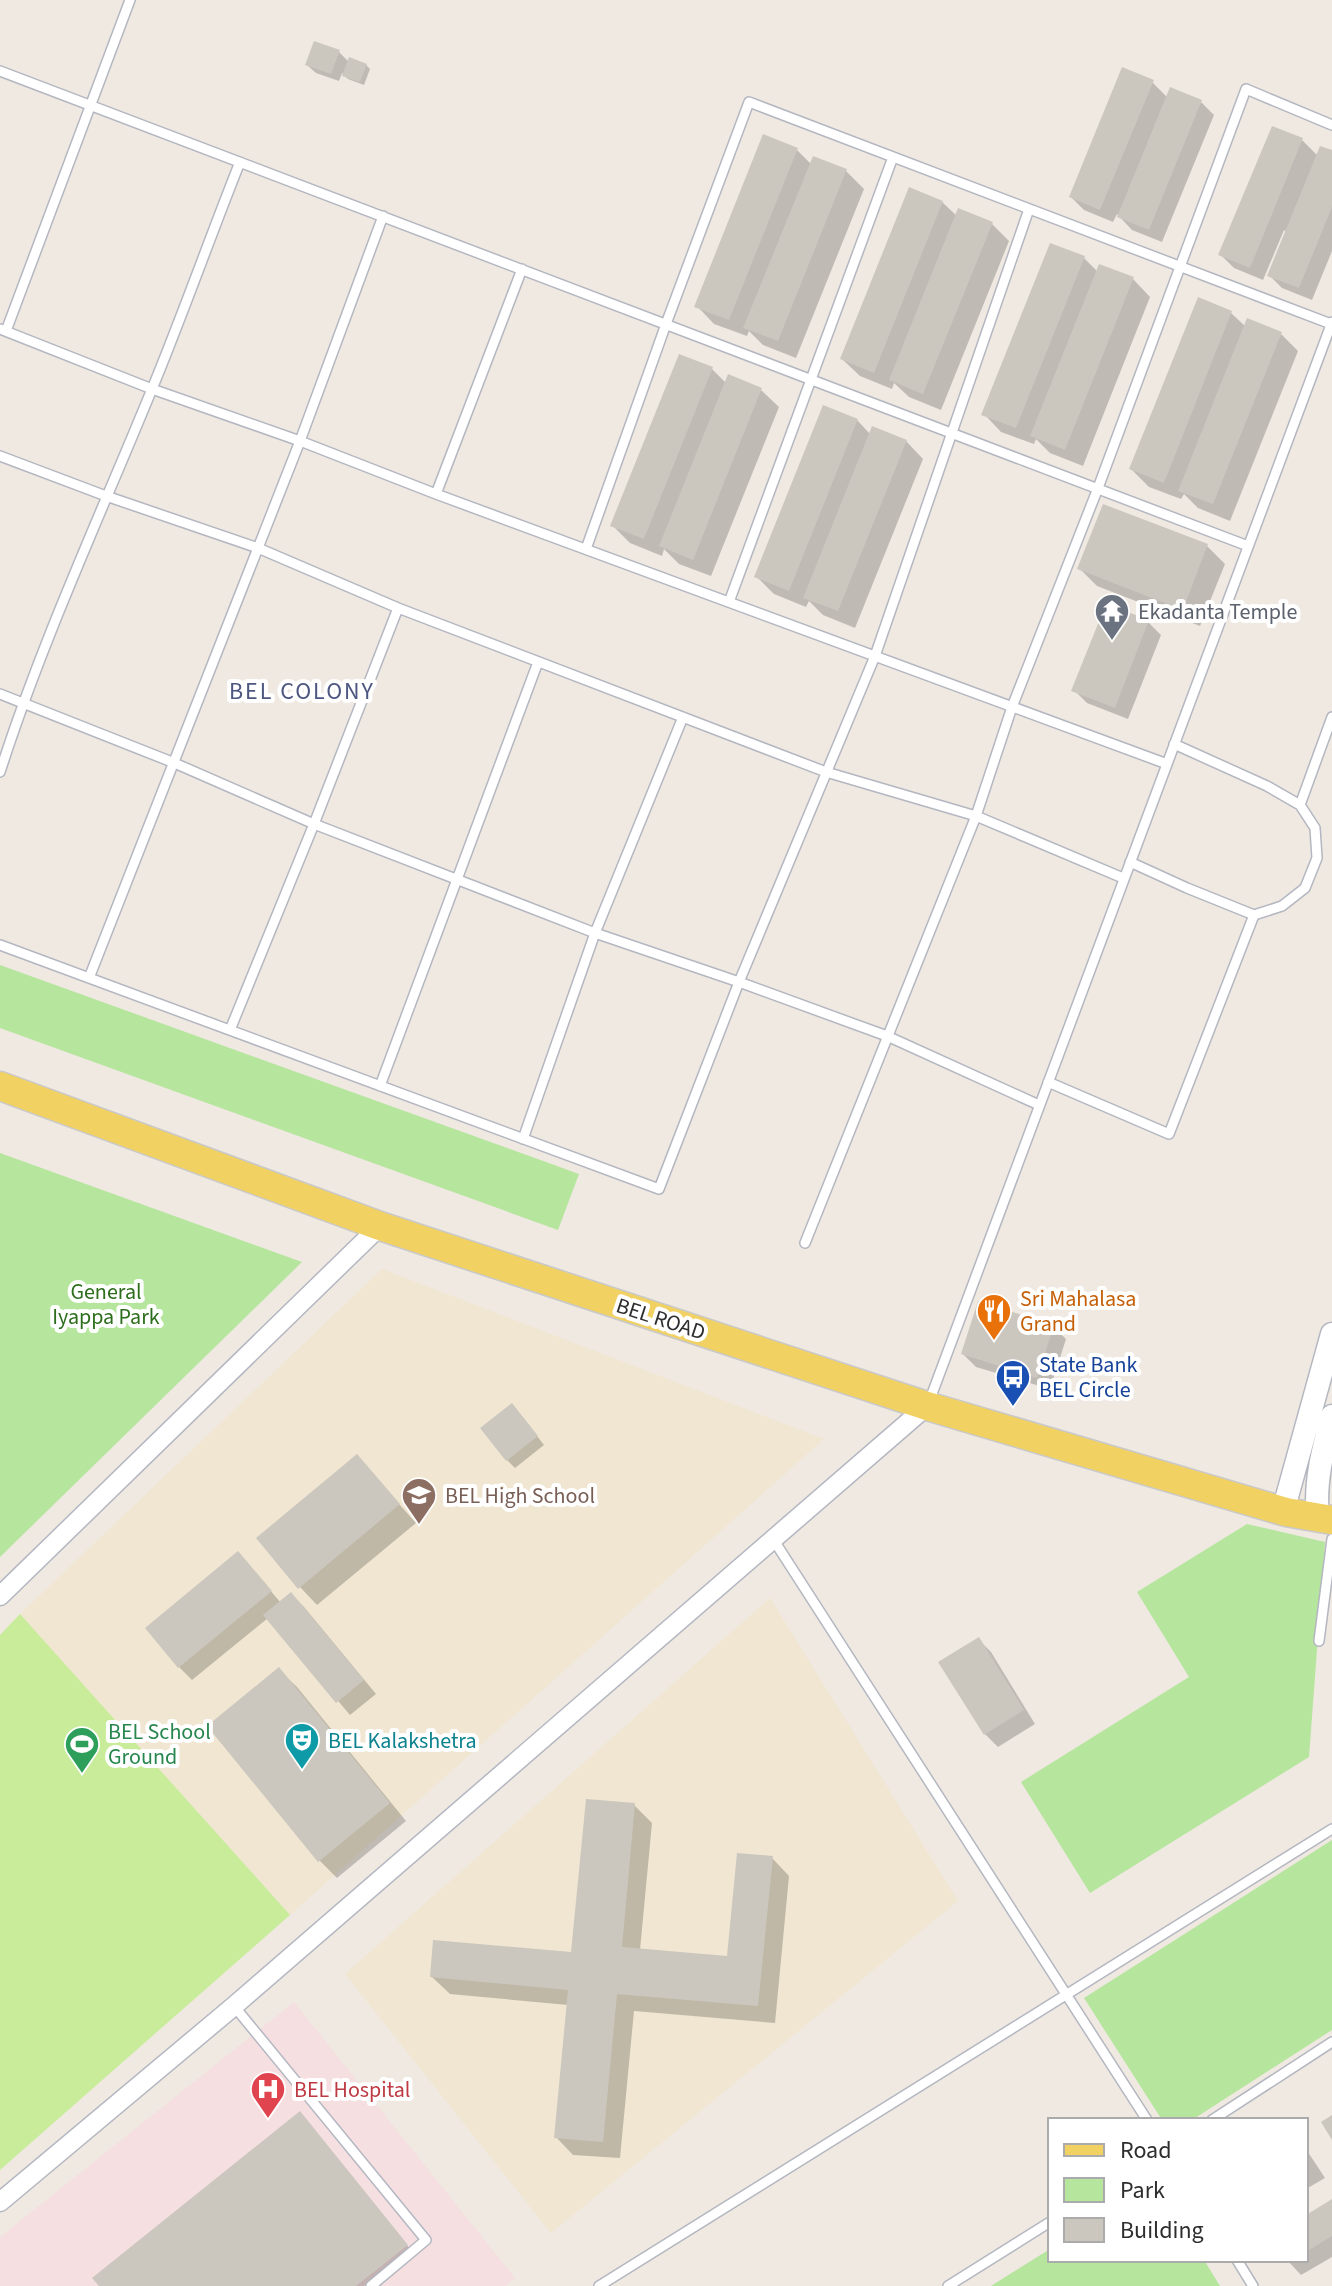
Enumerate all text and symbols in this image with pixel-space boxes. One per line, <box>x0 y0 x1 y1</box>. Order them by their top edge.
temple icon: Ekadanta Temple <box>1093 592 1131 642</box>
place label: Ekadanta Temple <box>1138 596 1297 628</box>
district label: BEL COLONY <box>229 674 375 709</box>
park label: General Iyappa Park <box>52 1276 160 1333</box>
place label: Sri Mahalasa Grand <box>1020 1283 1136 1340</box>
street label: BEL ROAD <box>612 1290 709 1348</box>
restaurant icon: Sri Mahalasa Grand <box>975 1292 1013 1342</box>
place label: State Bank BEL Circle <box>1039 1349 1137 1406</box>
bus stop icon: State Bank BEL Circle <box>994 1358 1032 1408</box>
school or university icon: BEL High School <box>400 1476 438 1526</box>
place label: BEL High School <box>445 1480 595 1512</box>
place label: BEL School Ground <box>108 1716 211 1773</box>
theatre icon: BEL Kalakshetra <box>283 1721 321 1771</box>
sports icon: BEL School Ground <box>63 1725 101 1775</box>
place label: BEL Kalakshetra <box>328 1725 477 1757</box>
hospital icon: BEL Hospital <box>249 2070 287 2120</box>
place label: BEL Hospital <box>294 2074 410 2106</box>
legend <box>1048 2118 1308 2262</box>
text: Road <box>1120 2133 1172 2168</box>
text: Park <box>1120 2173 1165 2208</box>
text: Building <box>1120 2213 1204 2248</box>

